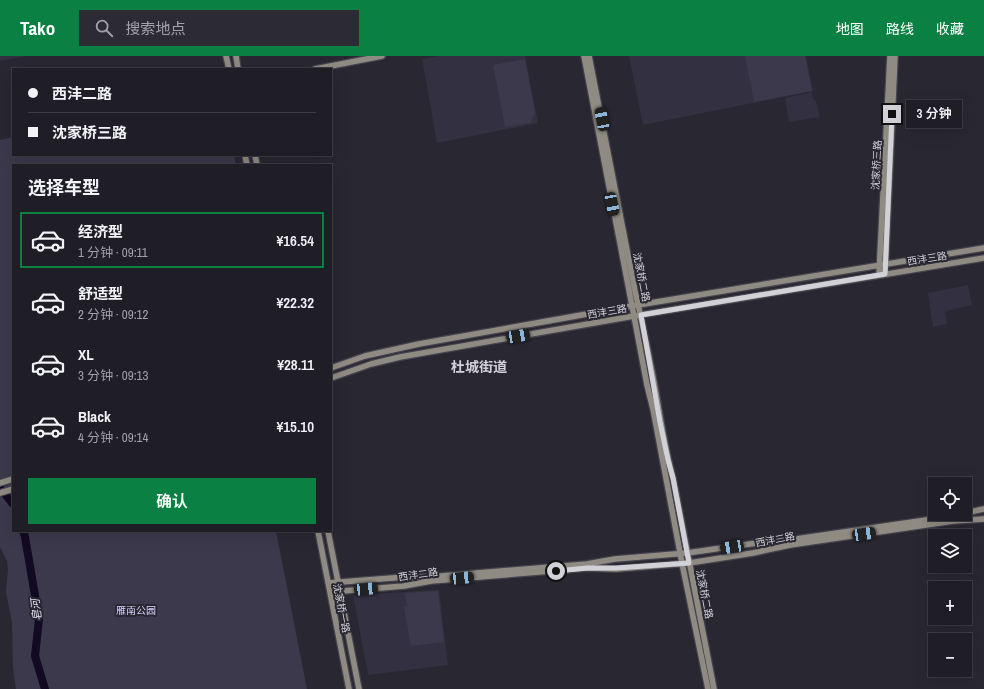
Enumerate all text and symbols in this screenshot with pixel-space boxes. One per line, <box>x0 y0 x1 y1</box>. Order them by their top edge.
search box <box>79 10 359 46</box>
text: Tako <box>20 15 55 41</box>
icon: search <box>93 17 115 39</box>
text: 搜索地点 <box>125 18 185 39</box>
text: 地图 <box>836 20 864 38</box>
text: 路线 <box>886 20 914 38</box>
text: 收藏 <box>936 20 964 38</box>
text: 西沣二路 <box>52 83 112 104</box>
callout: 3 分钟 <box>906 100 962 128</box>
route end <box>883 105 901 123</box>
text: 3 分钟 <box>917 105 951 122</box>
car <box>594 106 610 132</box>
text: 沈家桥三路 <box>52 122 127 143</box>
street label: 沈家桥三路 <box>869 140 884 190</box>
text: 选择车型 <box>28 175 100 200</box>
car <box>604 191 620 217</box>
text: 经济型 <box>78 221 123 242</box>
icon: car <box>30 222 66 258</box>
text: ¥16.54 <box>276 230 314 251</box>
text: 1 分钟 · 09:11 <box>78 244 148 261</box>
street label: 西沣三路 <box>906 249 948 268</box>
street label: 沈家桥二路 <box>630 251 653 303</box>
text: 舒适型 <box>78 283 123 304</box>
icon: car <box>30 284 66 320</box>
text: ¥22.32 <box>276 292 314 313</box>
street label: 西沣三路 <box>586 302 628 321</box>
text: 2 分钟 · 09:12 <box>78 306 148 323</box>
car <box>505 328 531 344</box>
text: XL <box>78 344 94 365</box>
icon: car <box>30 346 66 382</box>
text: ¥28.11 <box>277 354 314 375</box>
district label: 杜城街道 <box>451 358 507 376</box>
text: 3 分钟 · 09:13 <box>78 367 148 384</box>
text: Black <box>78 406 111 427</box>
icon: car <box>30 408 66 444</box>
text: ¥15.10 <box>276 416 314 437</box>
text: 4 分钟 · 09:14 <box>78 429 148 446</box>
map controls <box>928 477 972 677</box>
button: locate <box>928 477 972 521</box>
button: 确认 <box>28 478 316 524</box>
car <box>851 526 877 542</box>
street label: 西沣二路 <box>754 529 796 550</box>
button: layers <box>928 529 972 573</box>
car <box>719 539 745 555</box>
route start <box>547 562 565 580</box>
street label: 西沣二路 <box>397 565 439 584</box>
street label: 沈家桥二路 <box>693 568 716 620</box>
car <box>450 571 474 585</box>
button: + <box>928 581 972 625</box>
street label: 沈家桥一路 <box>330 582 353 634</box>
car <box>354 582 378 596</box>
water label: 皂河 <box>28 596 44 622</box>
park label: 雁南公园 <box>116 604 156 617</box>
button: − <box>928 633 972 677</box>

